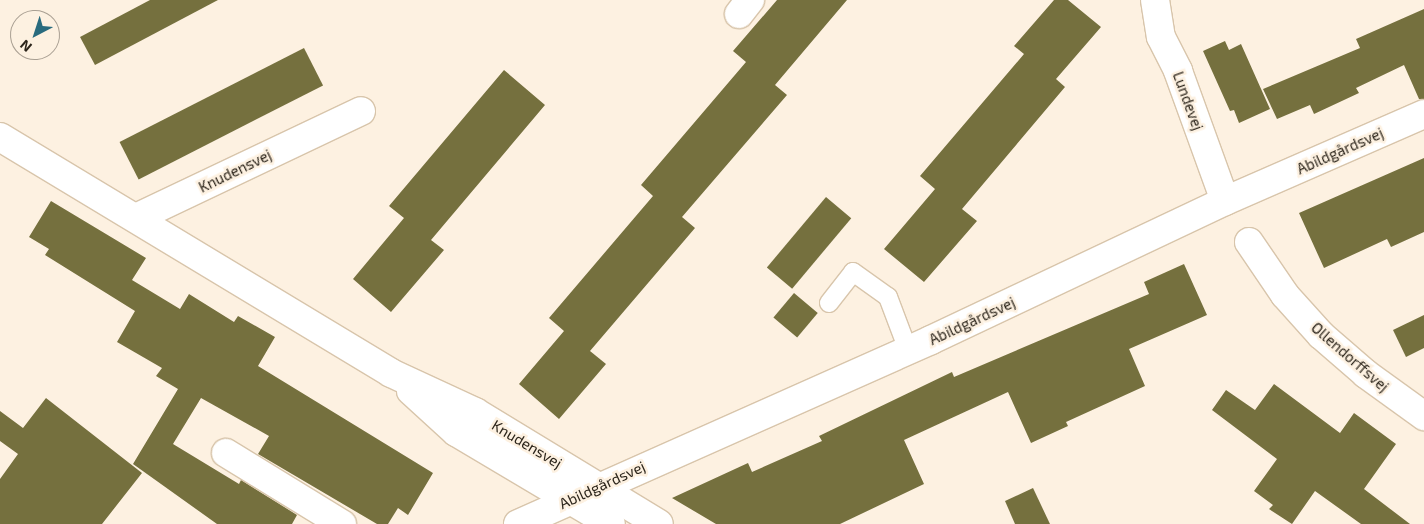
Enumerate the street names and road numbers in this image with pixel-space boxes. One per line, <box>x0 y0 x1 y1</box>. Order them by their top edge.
street label: Lundevej <box>1169 69 1207 133</box>
street label: Abildgårdsvej <box>1294 124 1386 178</box>
street label: Knudensvej <box>196 146 274 196</box>
street label: Abildgårdsvej <box>926 293 1018 349</box>
street label: Ollendorffsvej <box>1308 318 1392 396</box>
street label: Knudensvej <box>489 416 565 472</box>
street label: Abildgårdsvej <box>556 457 648 513</box>

